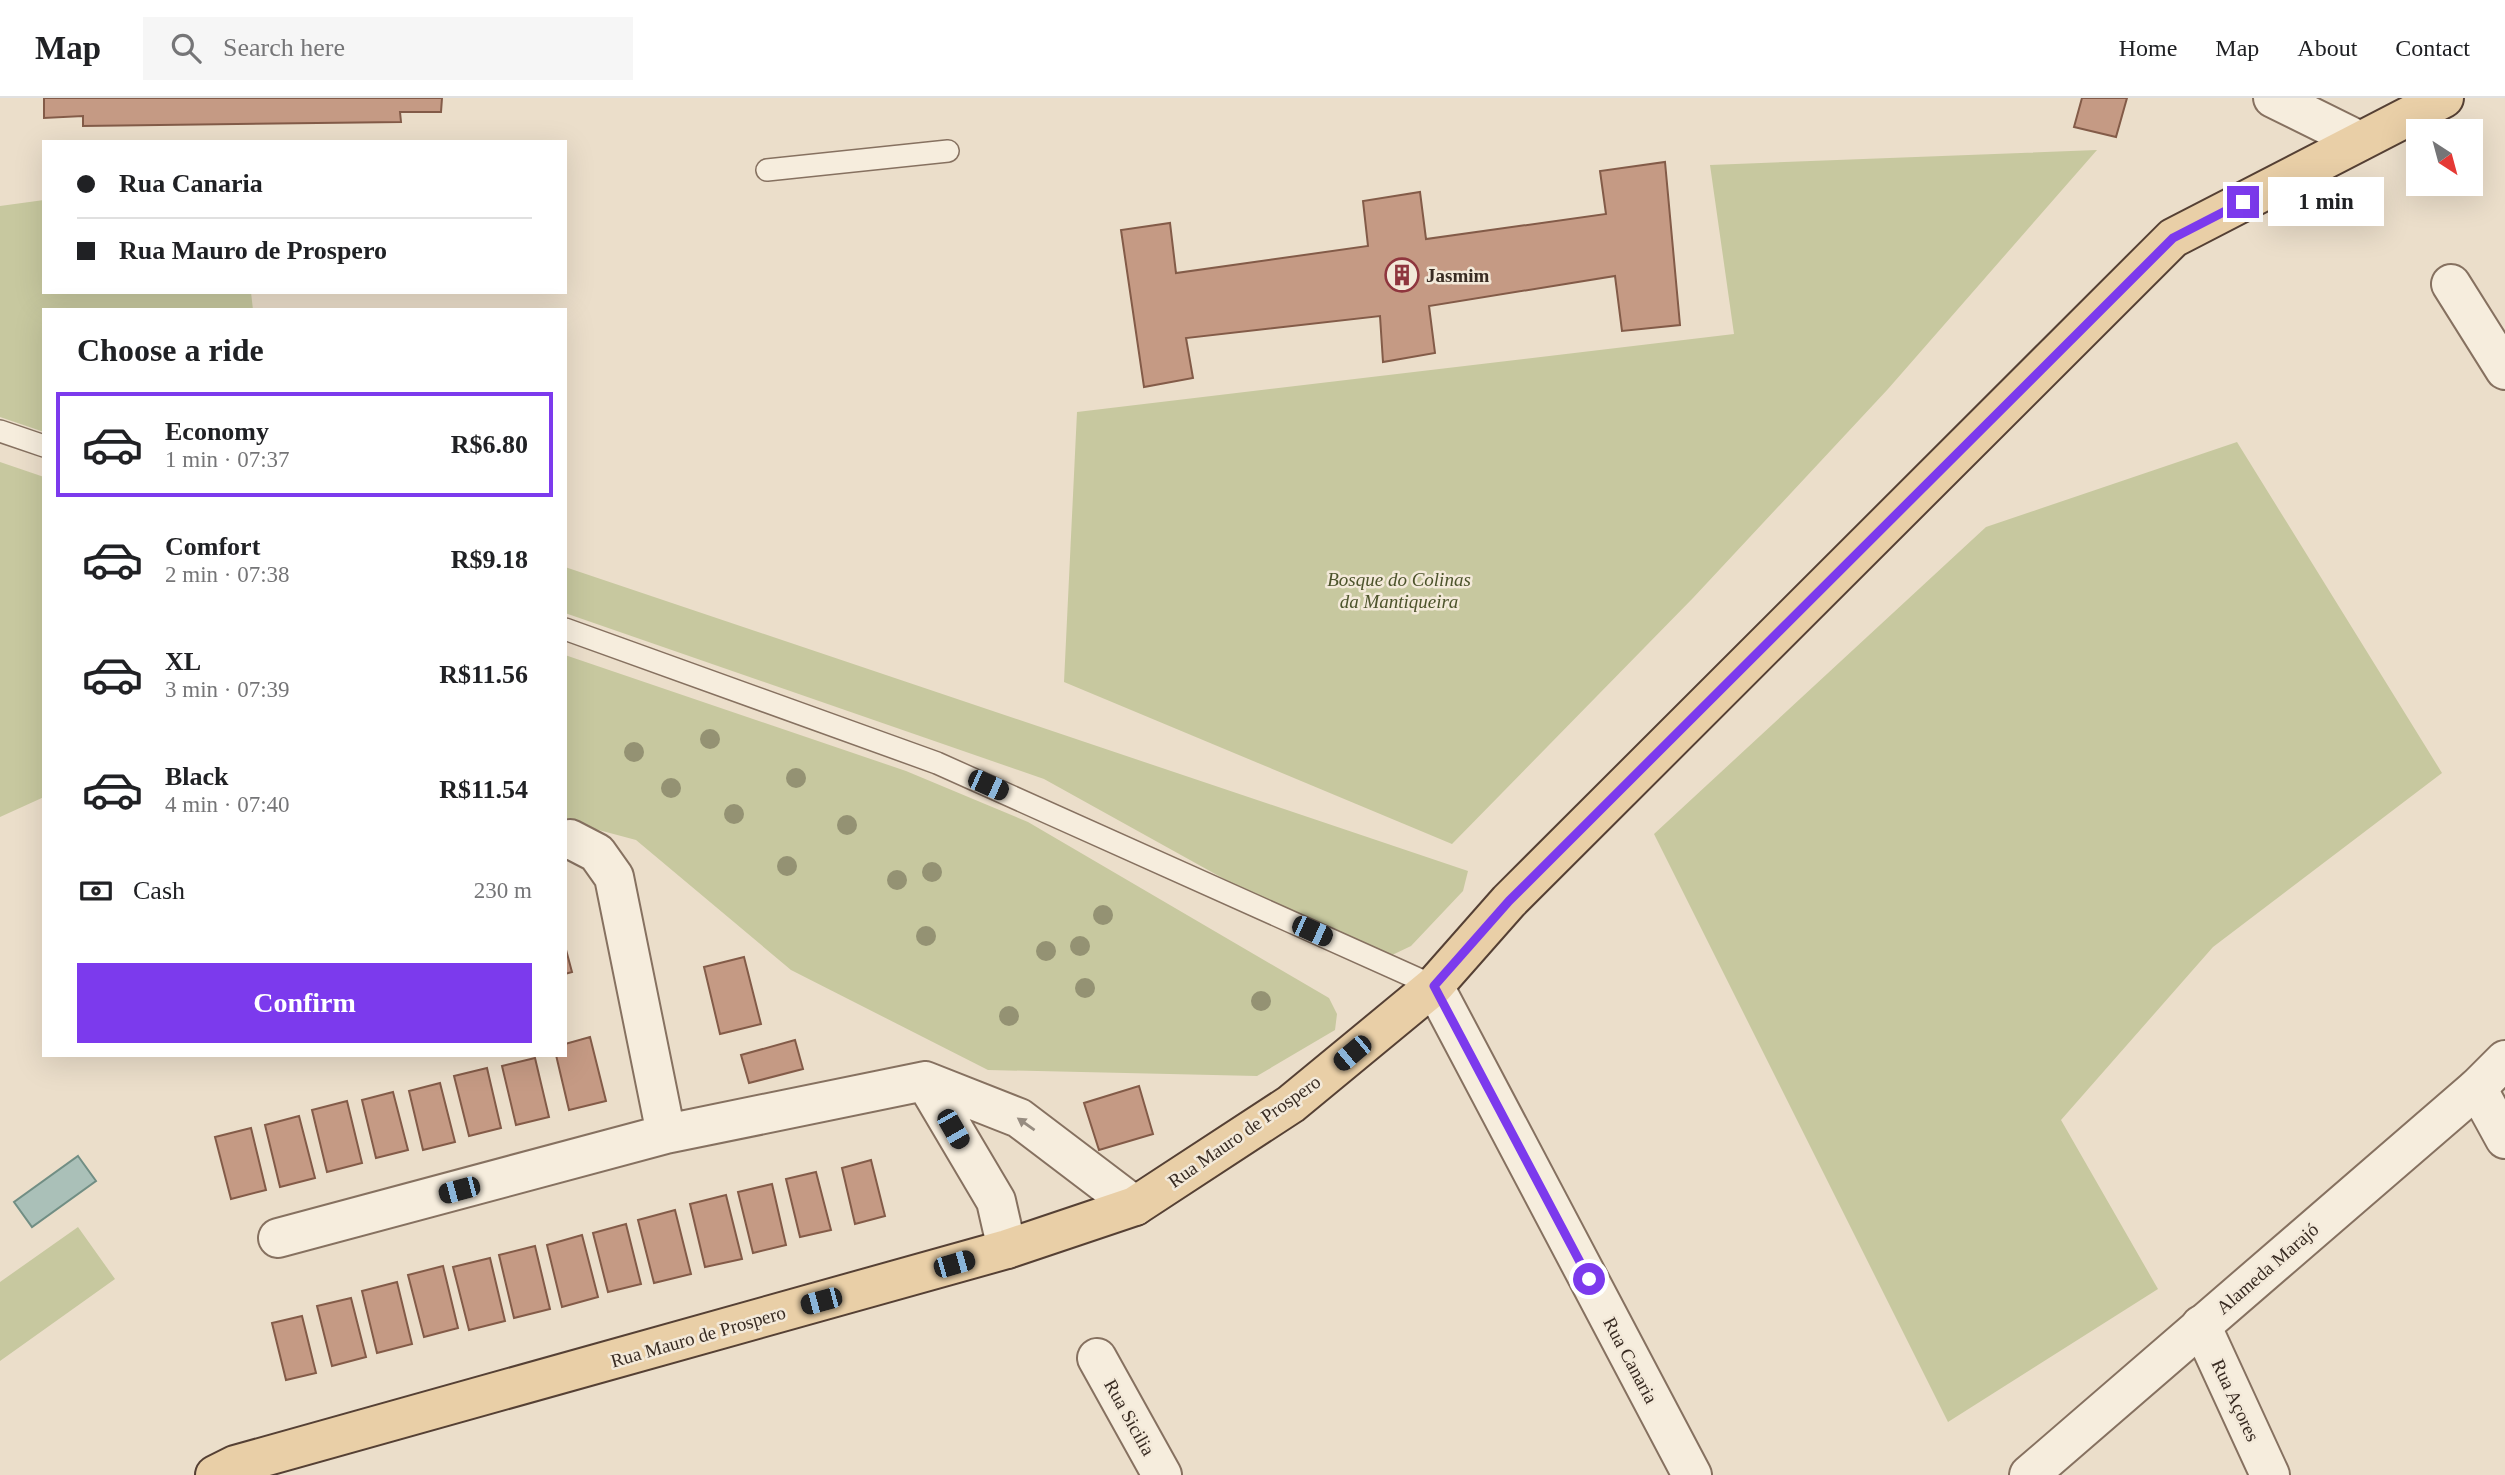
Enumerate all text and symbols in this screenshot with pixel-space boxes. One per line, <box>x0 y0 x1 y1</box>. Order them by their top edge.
search box <box>143 17 633 80</box>
icon: search <box>167 29 205 67</box>
text: Map <box>35 30 101 66</box>
text: Search here <box>223 33 345 62</box>
text: Home <box>2119 35 2177 61</box>
text: Map <box>2215 35 2259 61</box>
text: About <box>2297 35 2357 61</box>
text: Contact <box>2395 35 2470 61</box>
north arrow <box>2406 119 2483 196</box>
map controls <box>2406 119 2483 196</box>
text: Rua Canaria <box>119 169 263 198</box>
callout: 1 min <box>2268 178 2383 226</box>
route end <box>2227 186 2259 218</box>
text: 1 min <box>2298 189 2354 214</box>
text: Rua Mauro de Prospero <box>119 236 387 265</box>
building icon: Jasmim <box>1383 256 1421 294</box>
place label: Jasmim <box>1426 265 1490 286</box>
text: Choose a ride <box>77 332 264 368</box>
icon: car <box>81 413 144 476</box>
text: Economy <box>165 417 269 446</box>
text: R$6.80 <box>451 430 528 459</box>
text: 1 min · 07:37 <box>165 447 290 472</box>
icon: car <box>81 528 144 591</box>
text: Comfort <box>165 532 260 561</box>
text: R$9.18 <box>451 545 528 574</box>
text: 2 min · 07:38 <box>165 562 290 587</box>
park label: Bosque do Colinas da Mantiqueira <box>1327 569 1471 612</box>
icon: car <box>81 643 144 706</box>
text: XL <box>165 647 201 676</box>
text: R$11.56 <box>439 660 528 689</box>
text: 3 min · 07:39 <box>165 677 290 702</box>
icon: car <box>81 758 144 821</box>
text: Black <box>165 762 229 791</box>
car <box>965 767 1012 803</box>
text: R$11.54 <box>439 775 528 804</box>
text: 4 min · 07:40 <box>165 792 290 817</box>
icon: cash <box>77 872 115 910</box>
text: Cash <box>133 876 185 905</box>
text: 230 m <box>474 878 532 903</box>
car <box>1289 913 1336 949</box>
button: Confirm <box>77 963 532 1043</box>
car <box>1330 1031 1375 1075</box>
street label: Rua Mauro de Prospero <box>1164 1071 1324 1192</box>
car <box>934 1106 973 1152</box>
one-way arrow <box>1017 1117 1035 1131</box>
car <box>436 1174 483 1206</box>
street label: Alameda Marajó <box>2212 1218 2323 1318</box>
car <box>931 1248 978 1280</box>
route start <box>1573 1263 1605 1295</box>
car <box>798 1285 845 1317</box>
street label: Rua Mauro de Prospero <box>608 1301 788 1372</box>
street label: Rua Canaria <box>1599 1314 1662 1407</box>
street label: Rua Açores <box>2207 1356 2264 1445</box>
street label: Rua Sicilia <box>1100 1375 1159 1460</box>

